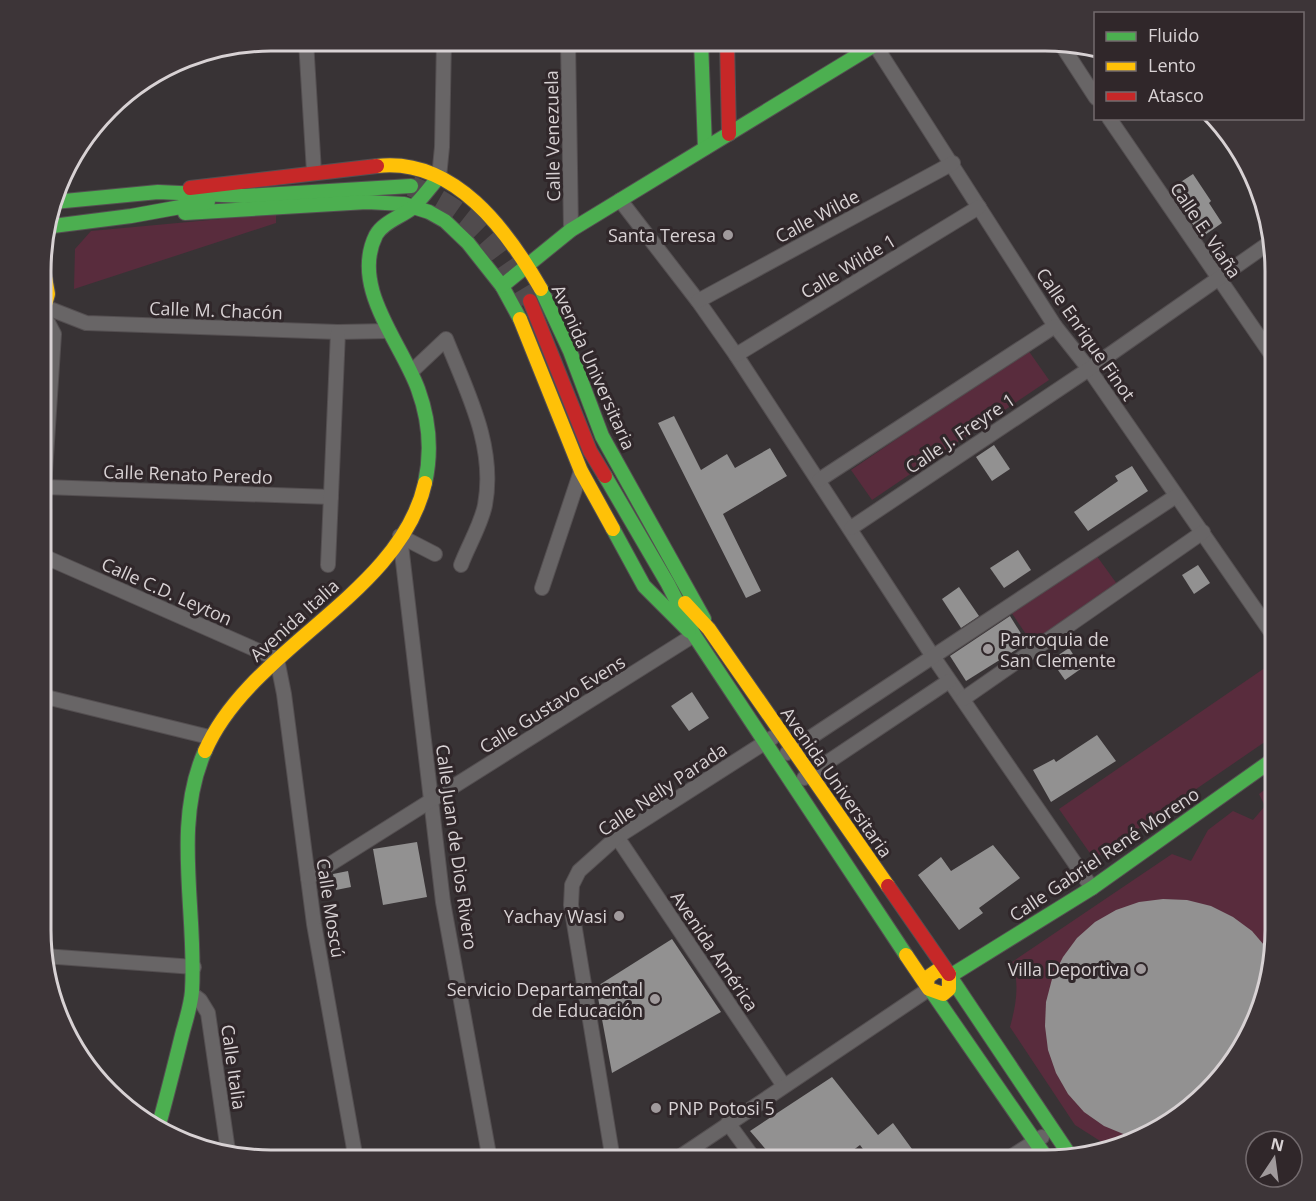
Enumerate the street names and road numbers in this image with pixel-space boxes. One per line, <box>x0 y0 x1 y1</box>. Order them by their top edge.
street label: Calle Venezuela <box>539 70 565 202</box>
street label: Calle E. Viaña <box>1165 177 1247 283</box>
street label: Calle Wilde <box>771 184 863 248</box>
street label: Calle Wilde 1 <box>796 228 900 304</box>
street label: Calle Enrique Finot <box>1031 263 1141 405</box>
street label: Avenida Universitaria <box>547 281 641 453</box>
street label: Calle M. Chacón <box>149 296 283 324</box>
street label: Calle J. Freyre 1 <box>900 387 1020 479</box>
street label: Calle Renato Peredo <box>103 459 273 489</box>
street label: Calle C.D. Leyton <box>98 551 236 631</box>
street label: Avenida Italia <box>244 574 344 666</box>
street label: Calle Gustavo Evens <box>475 649 629 759</box>
street label: Avenida Universitaria <box>776 702 898 862</box>
street label: Calle Nelly Parada <box>593 737 731 841</box>
street label: Calle Juan de Dios Rivero <box>431 743 483 951</box>
street label: Calle Gabriel René Moreno <box>1004 781 1204 927</box>
street label: Calle Moscú <box>311 857 351 959</box>
street label: Avenida América <box>666 886 764 1016</box>
street label: Calle Italia <box>216 1023 252 1111</box>

